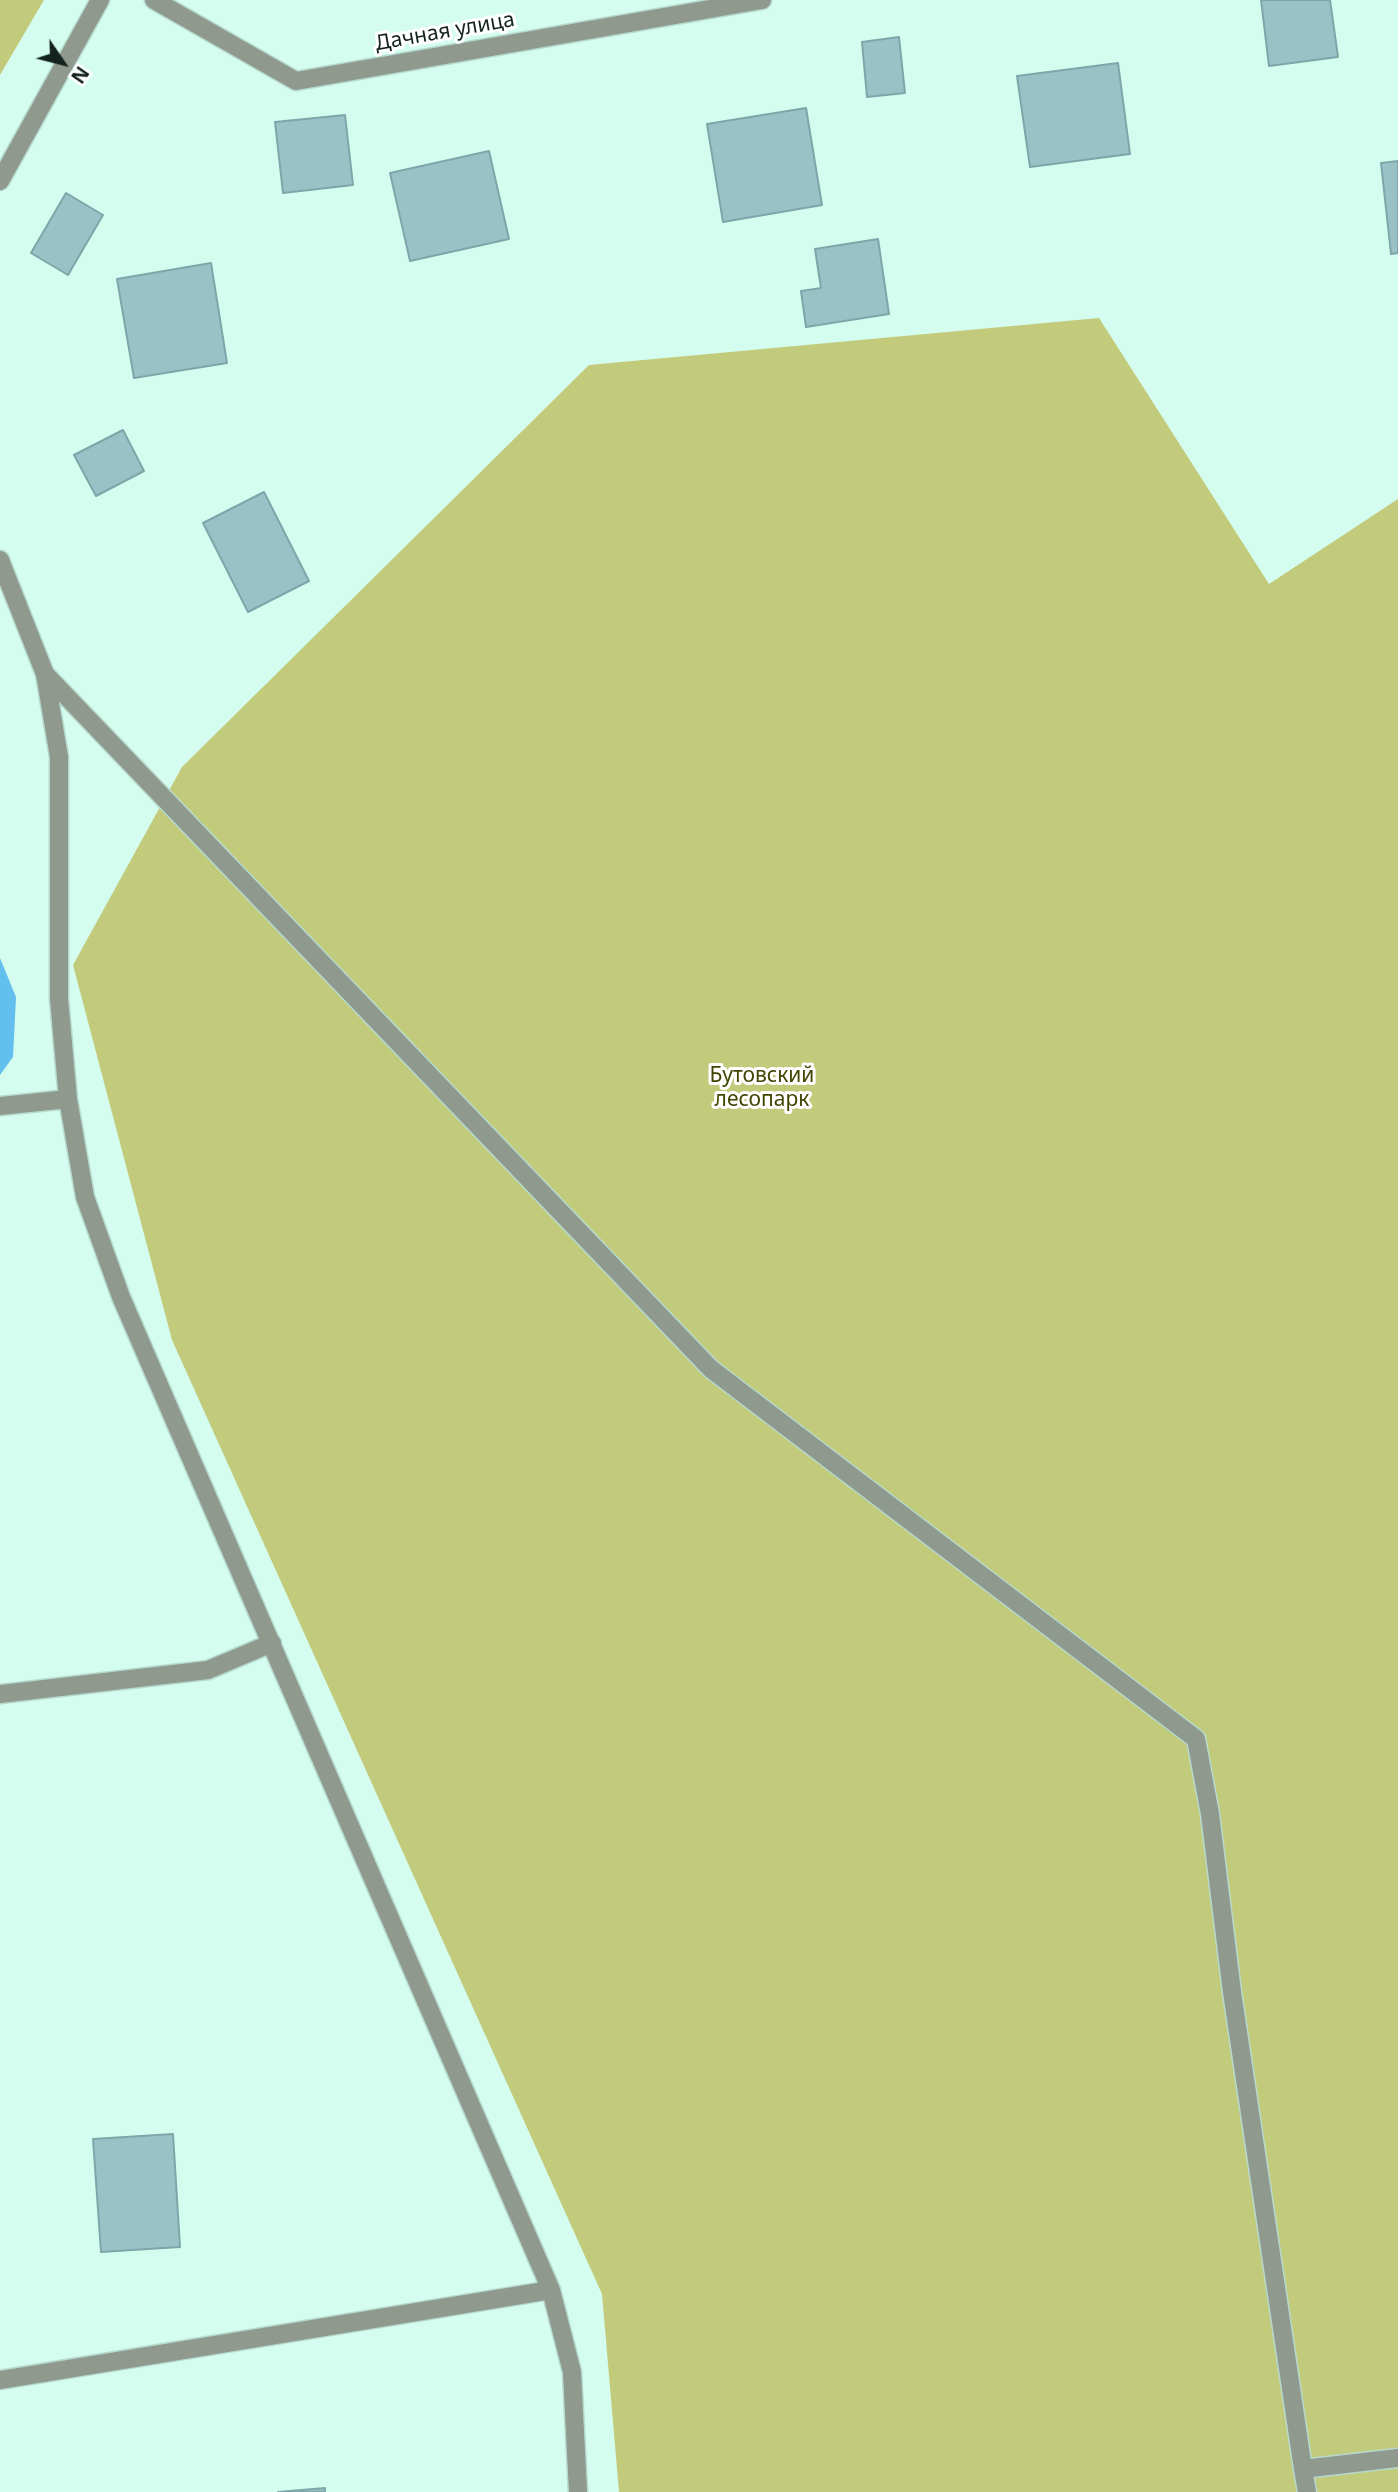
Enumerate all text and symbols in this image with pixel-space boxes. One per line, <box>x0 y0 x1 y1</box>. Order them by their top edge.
street label: Дачная улица <box>373 7 517 57</box>
north arrow <box>28 28 98 98</box>
text: N <box>65 61 95 89</box>
park label: Бутовский лесопарк <box>710 1063 814 1113</box>

